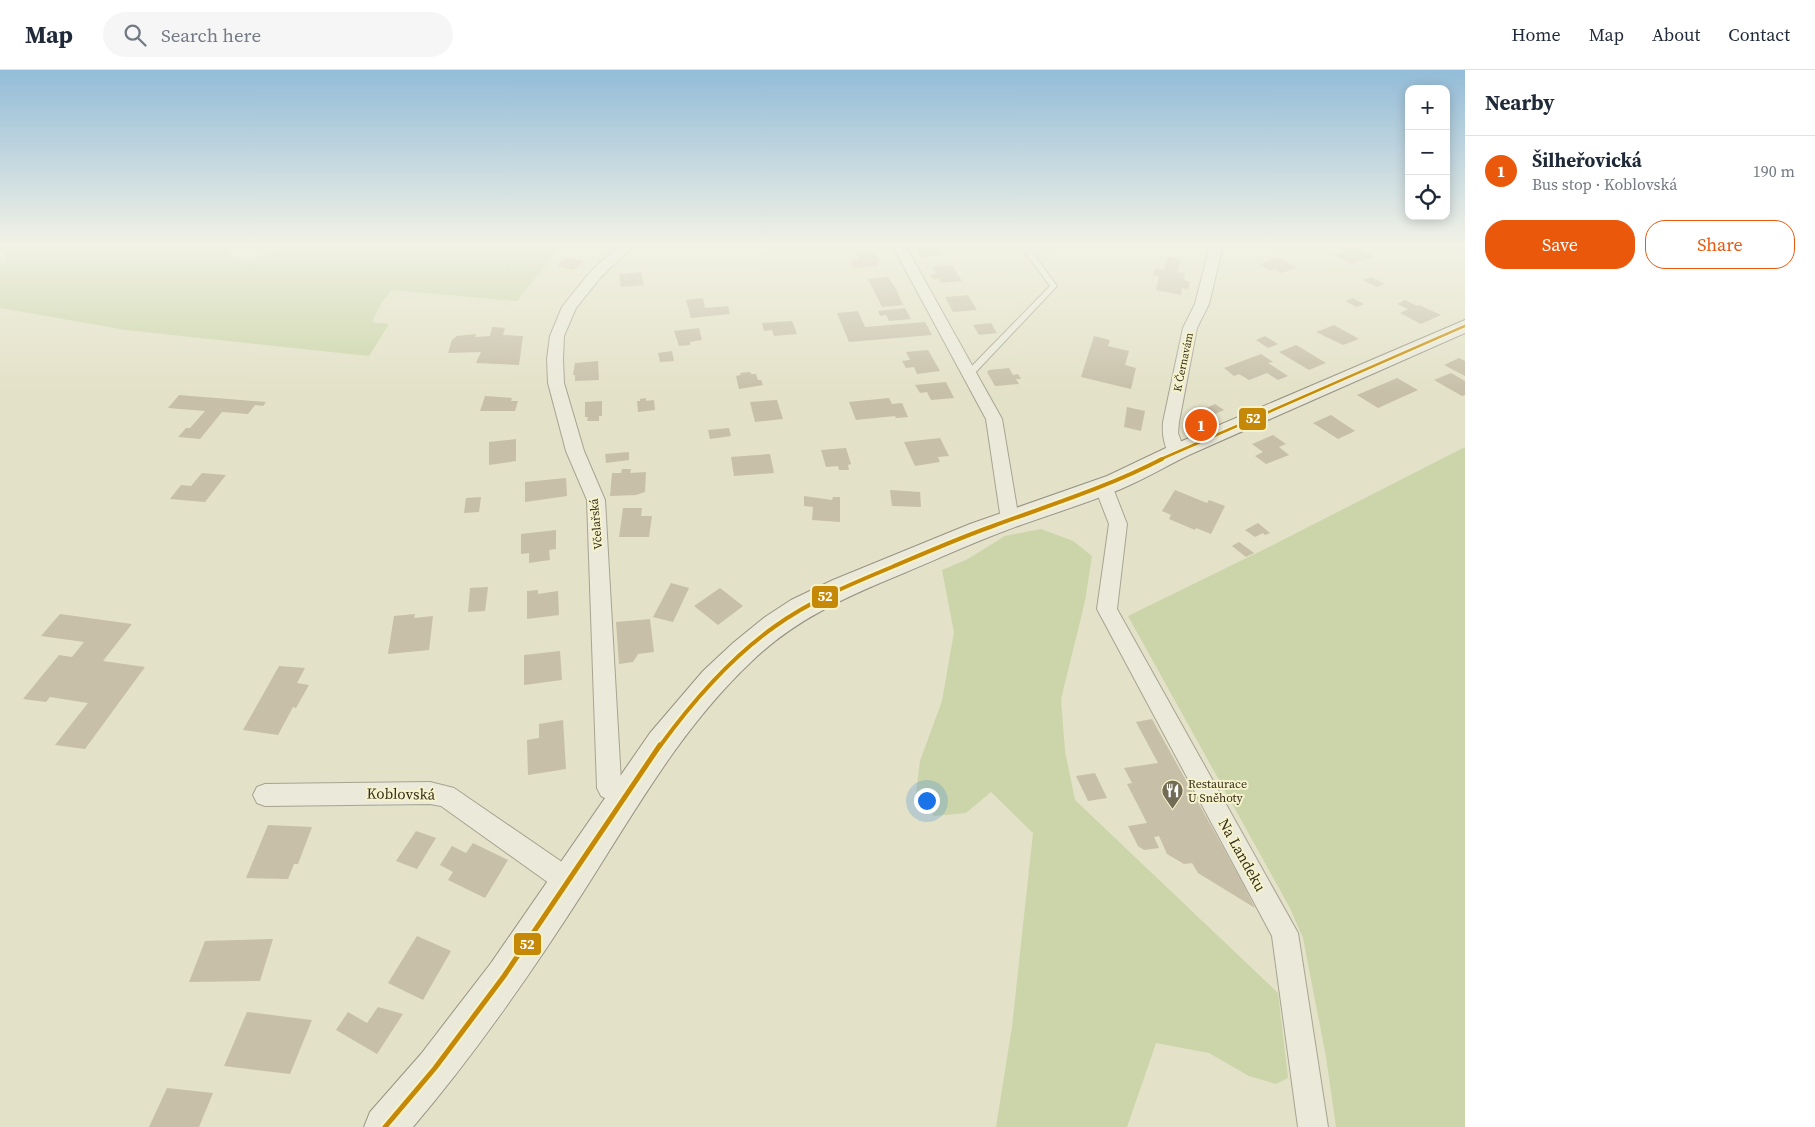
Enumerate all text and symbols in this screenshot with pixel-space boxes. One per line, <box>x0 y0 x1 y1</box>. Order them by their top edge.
search box <box>103 12 453 57</box>
text: Map <box>25 18 73 51</box>
icon: search <box>121 21 149 49</box>
text: Search here <box>161 22 261 48</box>
text: Home <box>1512 22 1561 47</box>
text: Map <box>1589 22 1624 47</box>
text: About <box>1652 22 1700 47</box>
text: Contact <box>1728 22 1790 47</box>
map controls <box>1405 85 1450 220</box>
button: + <box>1405 85 1450 130</box>
text: Nearby <box>1485 88 1555 117</box>
button: − <box>1405 130 1450 175</box>
text: Šilheřovická <box>1532 147 1642 173</box>
text: 1 <box>1497 160 1505 182</box>
text: 190 m <box>1753 160 1795 182</box>
text: Bus stop · Koblovská <box>1532 173 1677 195</box>
button: locate <box>1405 175 1450 220</box>
button: Save <box>1485 220 1635 269</box>
button: Share <box>1645 220 1795 269</box>
street label: K Černavám <box>1170 331 1197 393</box>
pin: 1 <box>1185 406 1217 444</box>
line badge: 52 <box>1238 407 1267 431</box>
text: 52 <box>1245 408 1261 428</box>
street label: Včelařská <box>586 497 606 550</box>
line badge: 52 <box>811 585 839 609</box>
text: 52 <box>817 586 833 606</box>
place label: Restaurace U Sněhoty <box>1188 776 1247 806</box>
restaurant icon: Restaurace U Sněhoty <box>1160 779 1184 810</box>
street label: Koblovská <box>367 782 436 805</box>
your location <box>914 788 940 814</box>
street label: Na Landeku <box>1214 814 1271 895</box>
line badge: 52 <box>513 932 542 956</box>
text: 52 <box>519 934 535 954</box>

